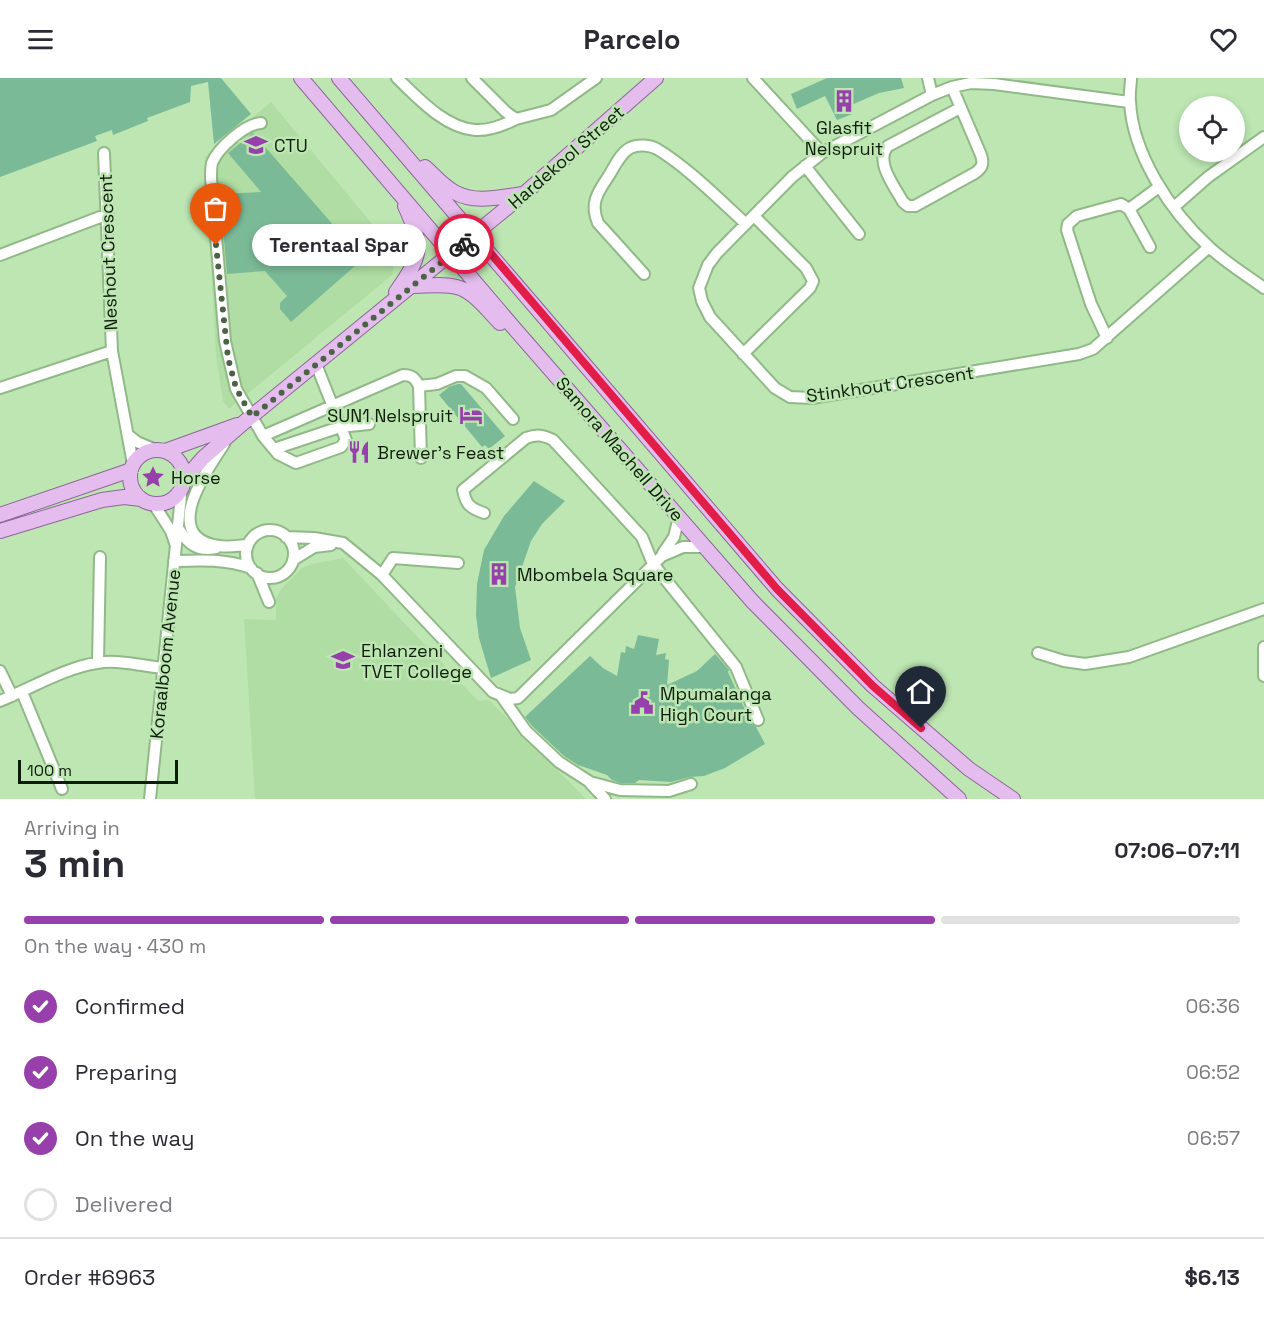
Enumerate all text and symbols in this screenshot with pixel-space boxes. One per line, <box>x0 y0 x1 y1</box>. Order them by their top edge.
text: Parcelo <box>584 22 680 57</box>
icon: menu <box>24 23 57 56</box>
icon: heart <box>1207 23 1240 56</box>
building icon: Glasfit Nelspruit <box>831 88 857 114</box>
map controls <box>1179 96 1245 162</box>
button: locate <box>1179 96 1245 162</box>
street label: Hardekool Street <box>503 100 629 214</box>
place label: Glasfit Nelspruit <box>805 116 883 160</box>
school or university icon: CTU <box>243 132 269 158</box>
place label: CTU <box>274 134 308 157</box>
street label: Neshout Crescent <box>94 173 122 331</box>
pin <box>190 183 241 245</box>
icon: bag <box>199 192 232 225</box>
courier <box>434 214 494 274</box>
callout: Terentaal Spar <box>252 224 426 266</box>
icon: bike <box>448 228 481 261</box>
text: Terentaal Spar <box>269 232 409 258</box>
street label: Stinkhout Crescent <box>805 361 975 407</box>
street label: Samora Machell Drive <box>551 372 689 526</box>
hotel icon: SUN1 Nelspruit <box>458 402 484 428</box>
place label: SUN1 Nelspruit <box>327 404 453 427</box>
restaurant icon: Brewer's Feast <box>346 439 372 465</box>
place label: Brewer's Feast <box>377 441 504 464</box>
place icon: Horse <box>140 464 166 490</box>
place label: Horse <box>171 466 221 489</box>
building icon: Mbombela Square <box>486 561 512 587</box>
place label: Mbombela Square <box>517 563 674 586</box>
street label: Koraalboom Avenue <box>145 568 185 740</box>
place label: Ehlanzeni TVET College <box>361 639 472 683</box>
school or university icon: Ehlanzeni TVET College <box>330 647 356 673</box>
pin <box>895 666 946 728</box>
icon: home <box>904 675 937 708</box>
place label: Mpumalanga High Court <box>660 682 772 726</box>
public building icon: Mpumalanga High Court <box>629 690 655 716</box>
scale bar <box>18 757 178 784</box>
text: 100 m <box>27 760 72 781</box>
text: Arriving in <box>24 815 120 841</box>
text: 07:06–07:11 <box>1114 836 1240 864</box>
text: 3 min <box>24 839 125 888</box>
text: On the way · 430 m <box>24 933 206 959</box>
icon: check <box>24 990 57 1023</box>
text: Confirmed <box>75 992 185 1020</box>
text: 06:36 <box>1186 993 1240 1019</box>
icon: check <box>24 1056 57 1089</box>
text: Preparing <box>75 1058 177 1086</box>
text: 06:52 <box>1186 1059 1240 1085</box>
icon: check <box>24 1122 57 1155</box>
text: On the way <box>75 1124 194 1152</box>
text: 06:57 <box>1187 1125 1240 1151</box>
text: Delivered <box>75 1190 173 1218</box>
text: Order #6963 <box>24 1263 155 1291</box>
text: $6.13 <box>1184 1263 1240 1291</box>

